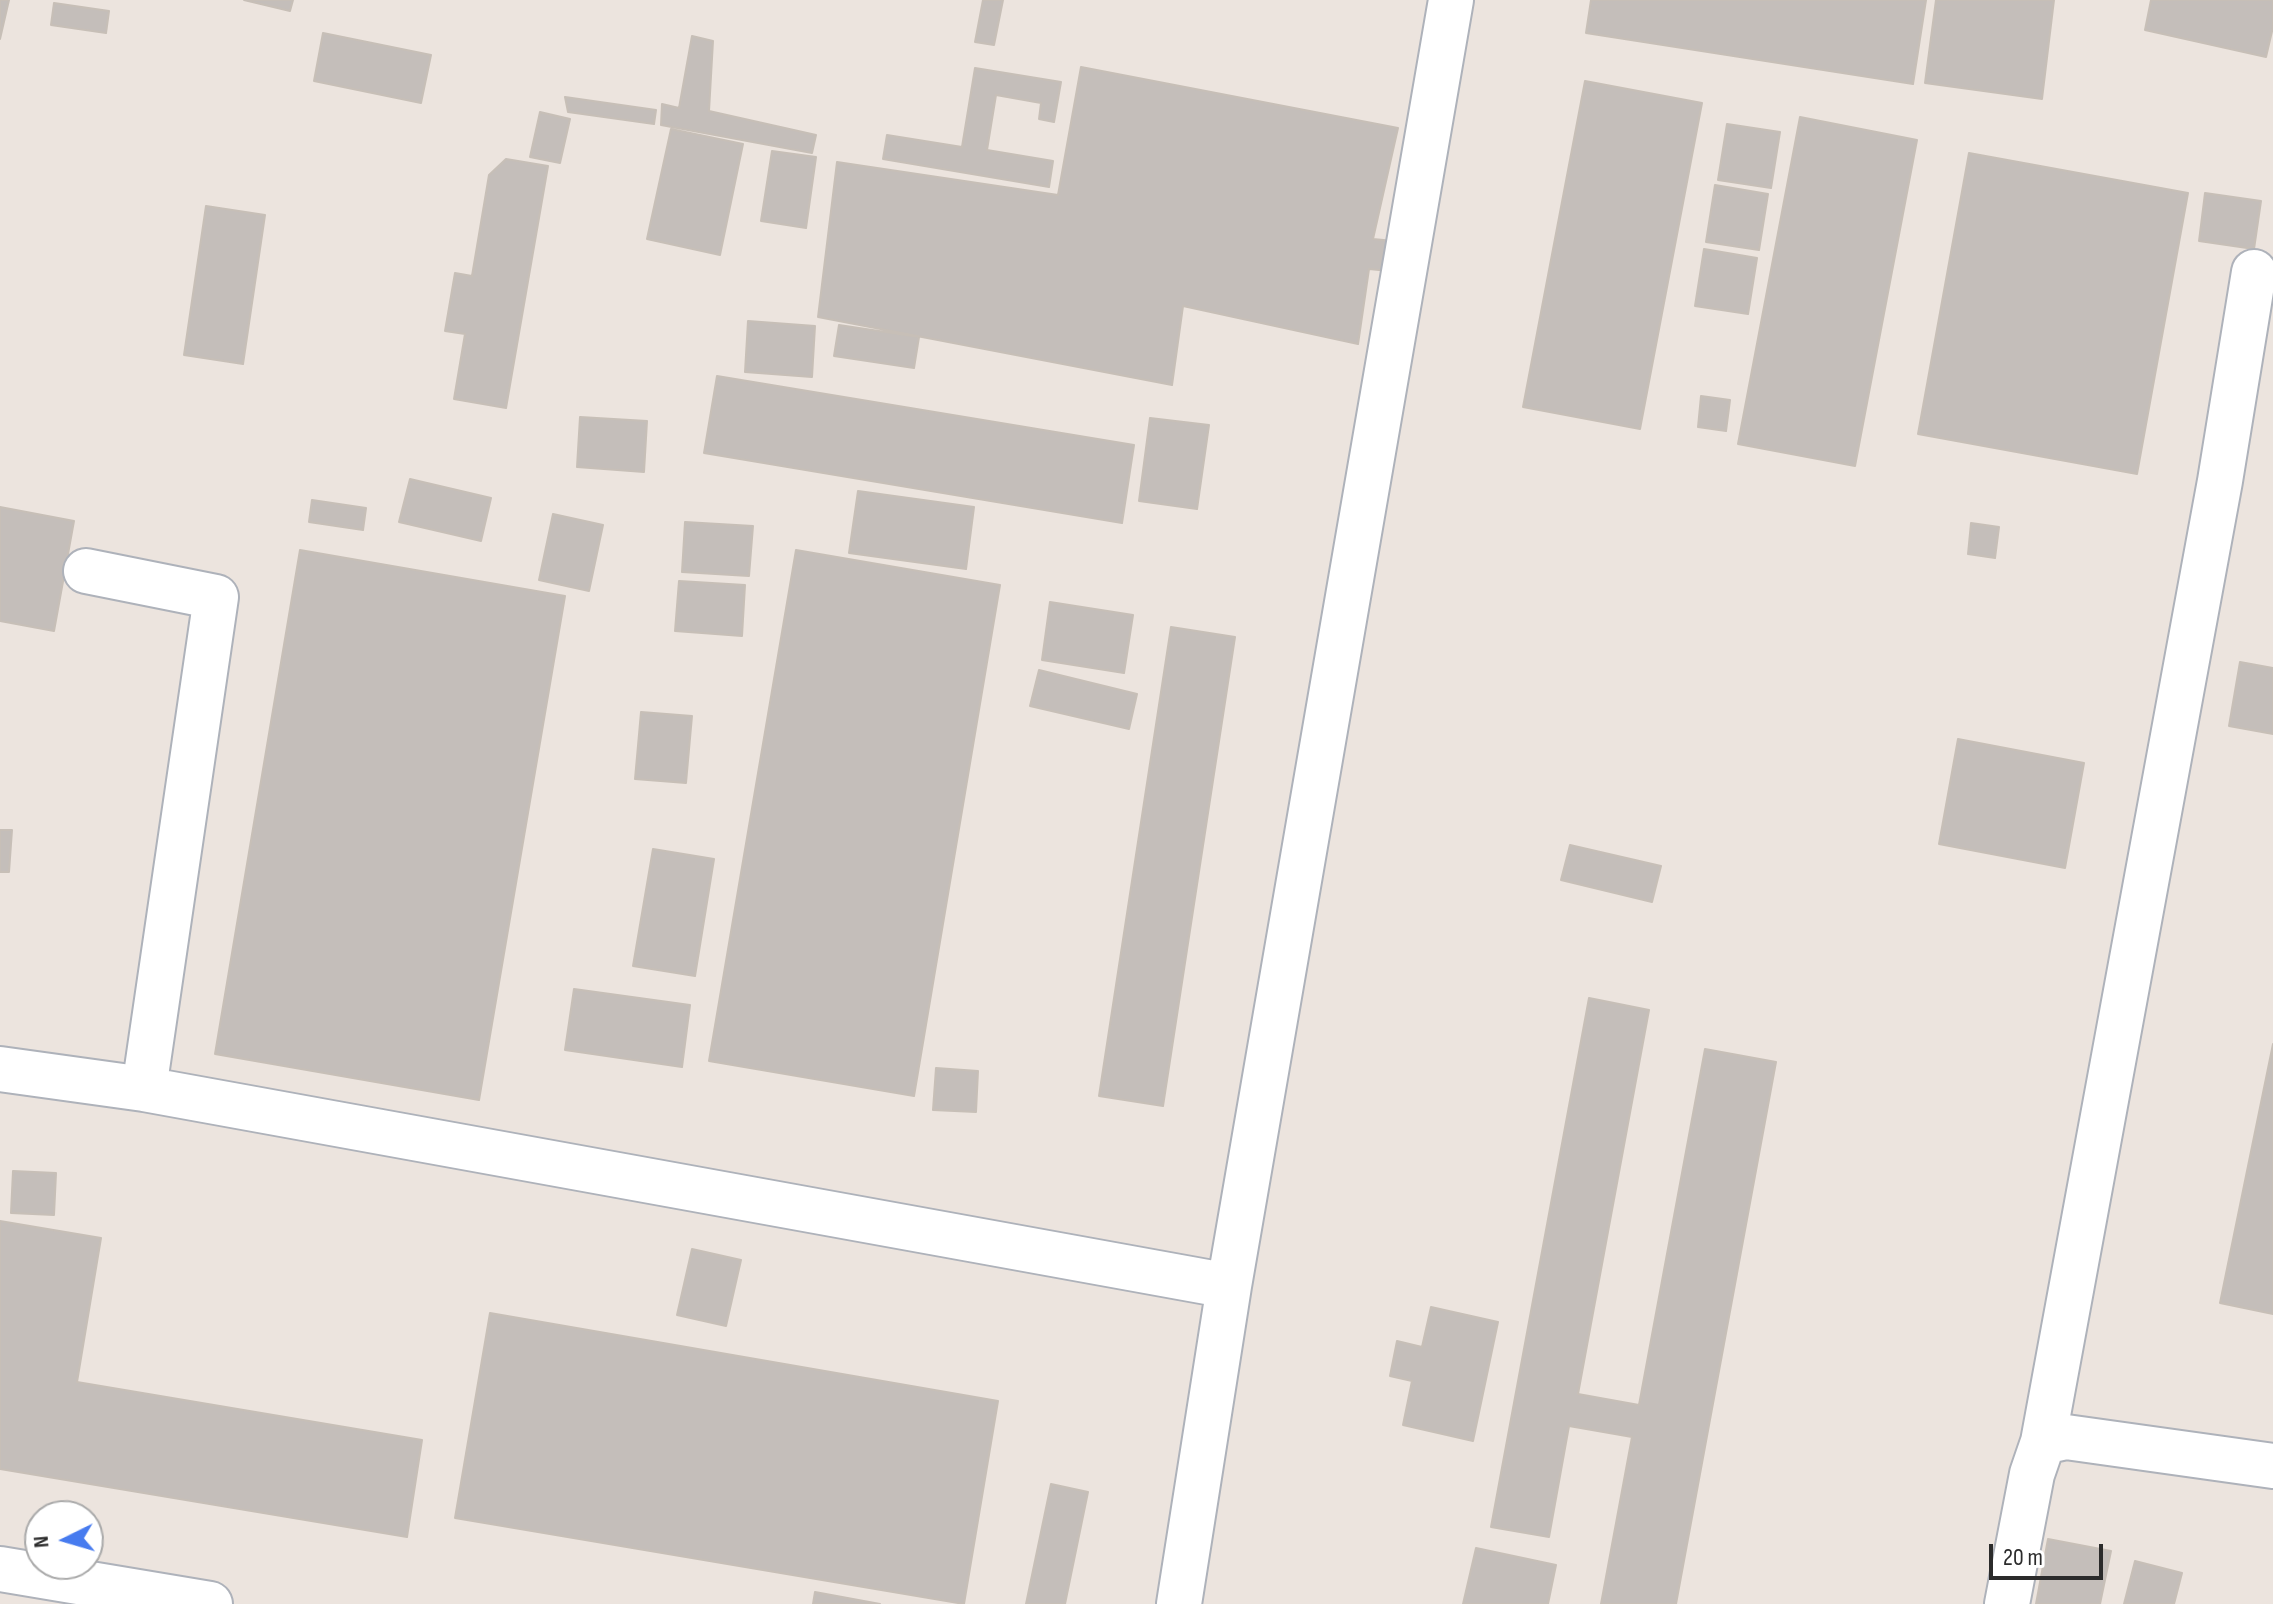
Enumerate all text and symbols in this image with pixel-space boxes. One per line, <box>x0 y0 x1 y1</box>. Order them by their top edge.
north arrow <box>24 1500 104 1580</box>
scale bar <box>1993 1528 2107 1578</box>
text: N <box>28 1535 56 1549</box>
text: 20 m <box>2003 1543 2043 1572</box>

